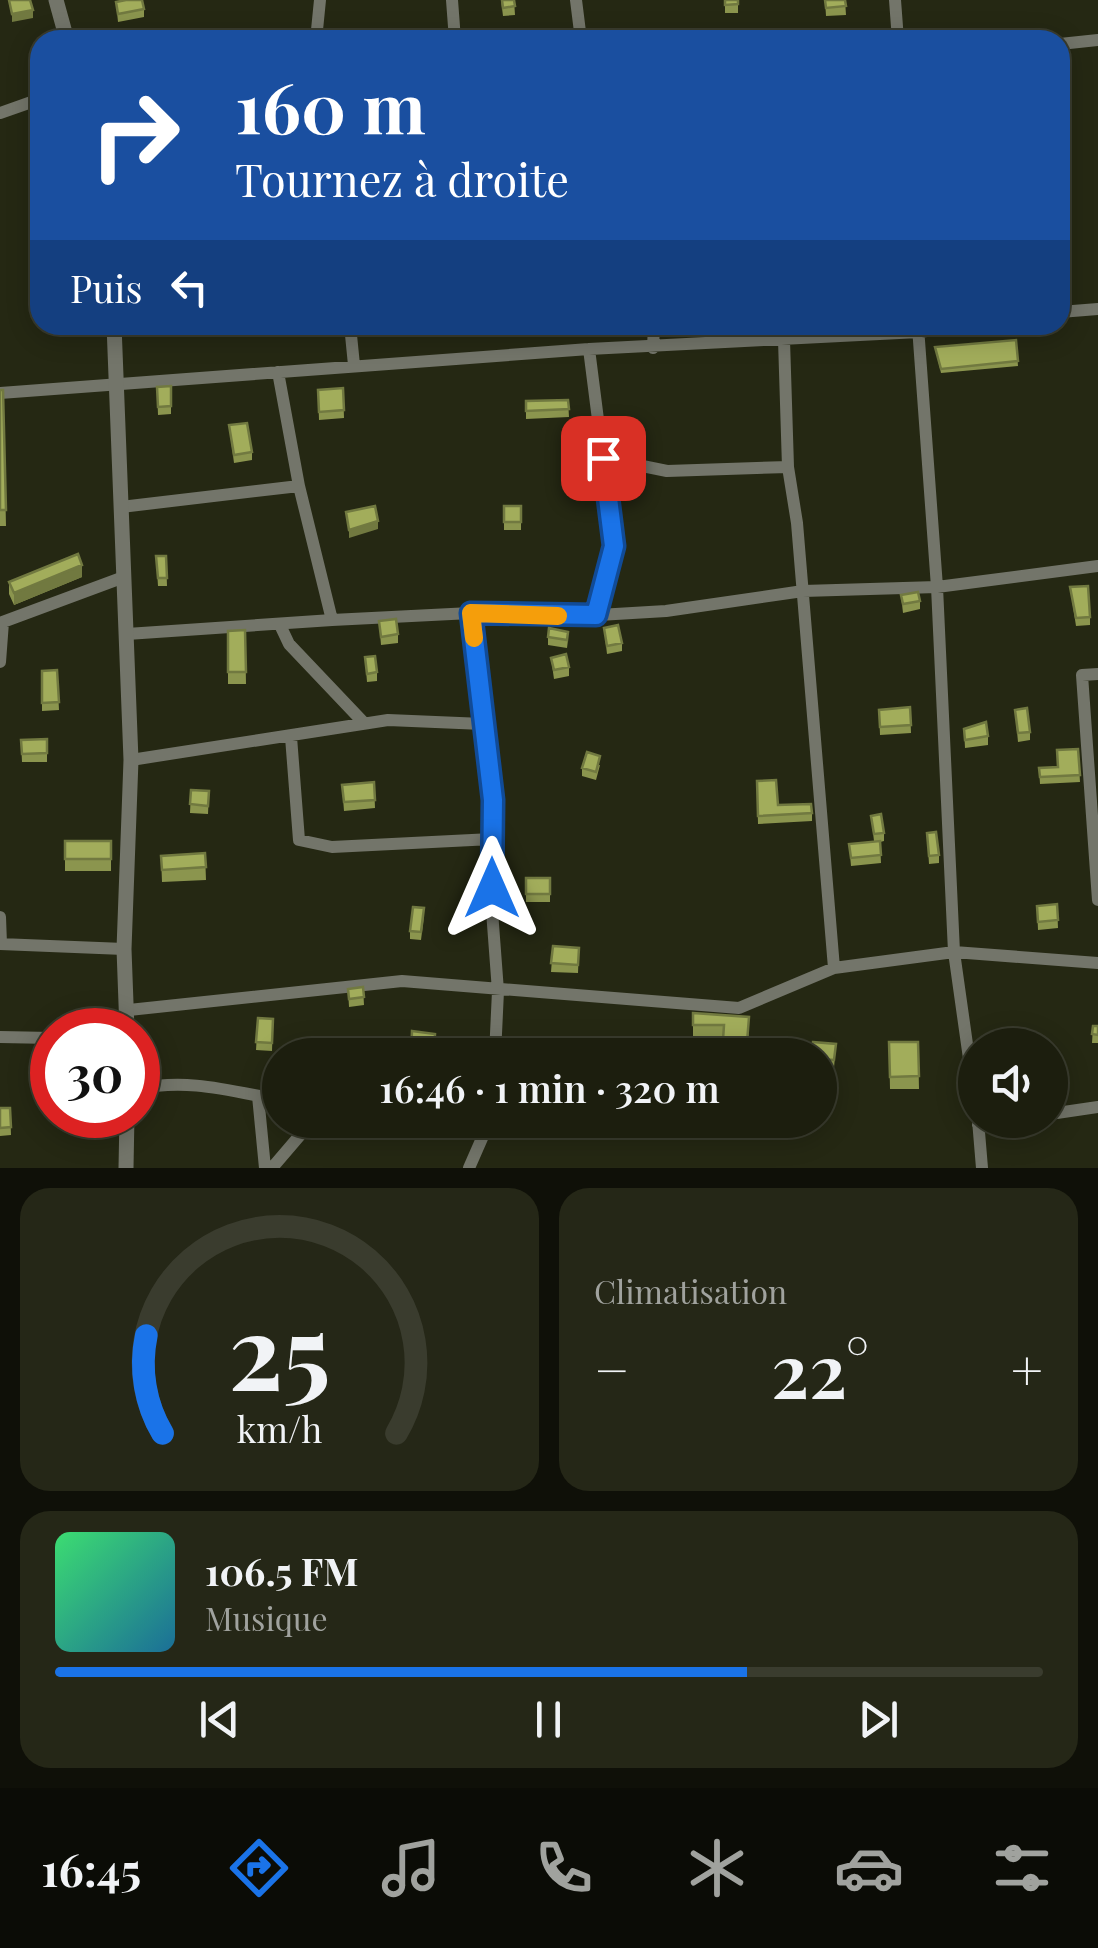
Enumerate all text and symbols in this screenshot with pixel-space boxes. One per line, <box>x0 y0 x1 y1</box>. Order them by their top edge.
text: 160 m <box>235 58 426 152</box>
icon: right <box>70 70 200 200</box>
text: Tournez à droite <box>235 148 569 208</box>
icon: left <box>162 260 217 315</box>
text: Puis <box>70 262 142 313</box>
pin <box>561 416 646 501</box>
icon: arrive <box>576 431 631 486</box>
position arrow <box>440 836 544 940</box>
speed limit sign: 30 <box>30 1008 160 1138</box>
map controls <box>958 1028 1068 1138</box>
button: sound <box>958 1028 1068 1138</box>
text: 16:46 · 1 min · 320 m <box>379 1062 720 1113</box>
text: Climatisation <box>594 1269 787 1312</box>
text: 25 <box>228 1278 331 1417</box>
text: 22° <box>771 1318 869 1418</box>
text: − <box>594 1331 630 1405</box>
text: + <box>1011 1331 1043 1405</box>
text: km/h <box>237 1404 322 1452</box>
text: 106.5 FM <box>205 1545 359 1596</box>
text: Musique <box>205 1596 328 1639</box>
icon: previous <box>192 1692 247 1747</box>
icon: pause <box>521 1692 576 1747</box>
icon: next <box>851 1692 906 1747</box>
icon: directions <box>224 1833 294 1903</box>
icon: music <box>376 1833 446 1903</box>
icon: phone <box>529 1833 599 1903</box>
icon: climate <box>682 1833 752 1903</box>
icon: car <box>834 1833 904 1903</box>
icon: filters <box>987 1833 1057 1903</box>
text: 16:45 <box>41 1838 141 1898</box>

